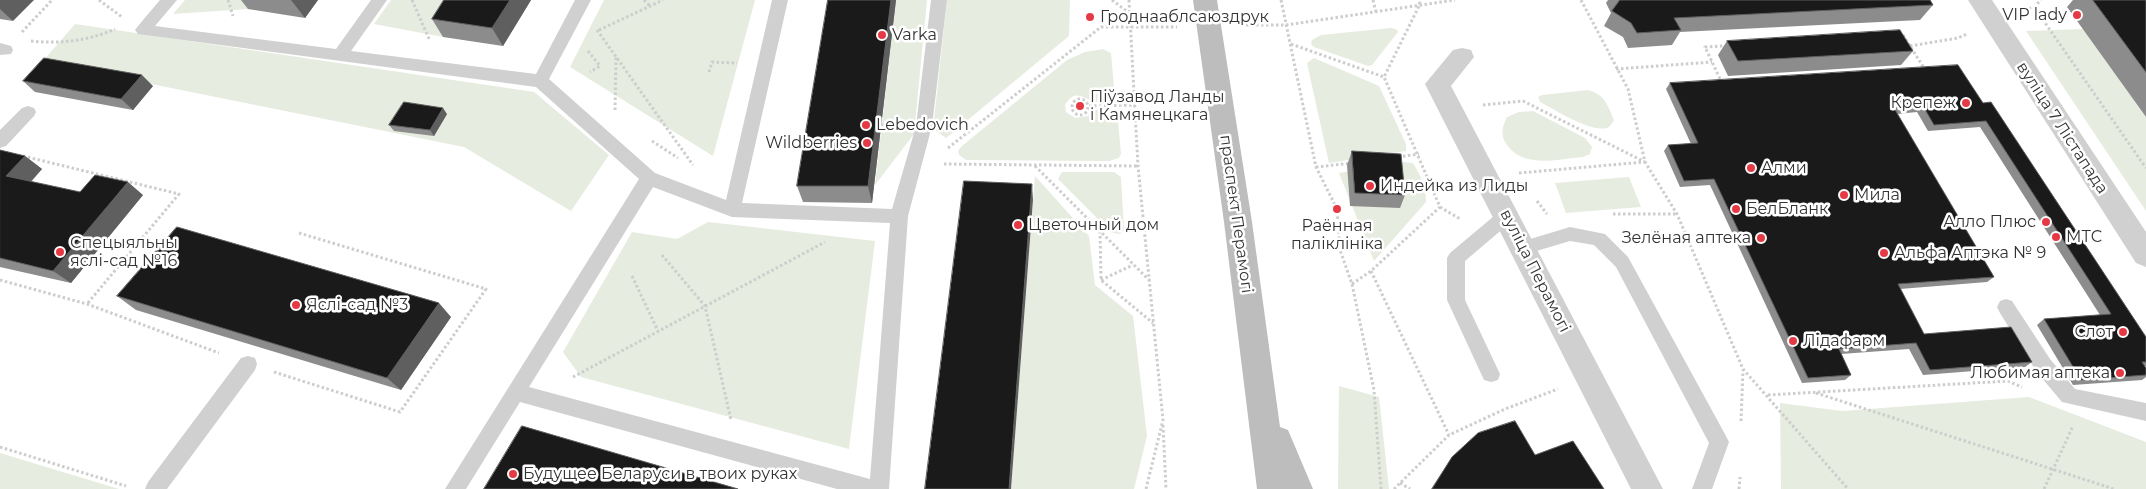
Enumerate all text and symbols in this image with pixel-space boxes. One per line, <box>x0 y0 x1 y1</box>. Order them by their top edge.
place label: VIP lady <box>2002 5 2067 25</box>
place label: Гроднааблсаюздрук <box>1100 7 1269 27</box>
marker: VIP lady <box>2071 9 2083 21</box>
marker: Гроднааблсаюздрук <box>1084 11 1096 23</box>
place label: Varka <box>892 25 937 45</box>
marker: Varka <box>876 29 888 41</box>
street label: вуліца 7 Лістапада <box>2012 58 2112 198</box>
place label: Піўзавод Ланды і Камянецкага <box>1090 87 1224 125</box>
place label: Крепеж <box>1890 93 1956 113</box>
marker: Крепеж <box>1960 97 1972 109</box>
marker: Піўзавод Ланды і Камянецкага <box>1074 100 1086 112</box>
place label: Lebedovich <box>876 115 969 135</box>
marker: Lebedovich <box>860 119 872 131</box>
place label: Wildberries <box>765 133 857 153</box>
street label: праспект Перамогі <box>1215 134 1257 294</box>
marker: Wildberries <box>861 137 873 149</box>
place label: Алми <box>1761 158 1807 178</box>
marker: Алми <box>1745 162 1757 174</box>
place label: Индейка из Лиды <box>1380 176 1528 196</box>
marker: Индейка из Лиды <box>1364 180 1376 192</box>
place label: Мила <box>1854 185 1900 205</box>
marker: Мила <box>1838 189 1850 201</box>
place label: БелБланк <box>1746 199 1828 219</box>
marker: Раённая паліклініка <box>1331 203 1343 215</box>
marker: БелБланк <box>1730 203 1742 215</box>
street label: вуліца Перамогі <box>1496 206 1574 336</box>
place label: Алло Плюс <box>1943 212 2036 232</box>
place label: Цветочный дом <box>1028 215 1159 235</box>
place label: Раённая паліклініка <box>1291 216 1383 254</box>
marker: Алло Плюс <box>2040 216 2052 228</box>
marker: Цветочный дом <box>1012 219 1024 231</box>
place label: МТС <box>2066 227 2102 247</box>
place label: Зелёная аптека <box>1622 228 1751 248</box>
marker: МТС <box>2050 231 2062 243</box>
marker: Зелёная аптека <box>1755 232 1767 244</box>
place label: Спецыяльны яслі-сад №16 <box>70 233 178 271</box>
place label: Альфа Аптэка № 9 <box>1894 243 2046 263</box>
marker: Спецыяльны яслі-сад №16 <box>54 246 66 258</box>
marker: Альфа Аптэка № 9 <box>1878 247 1890 259</box>
place label: Яслі-сад №3 <box>306 295 408 315</box>
marker: Яслі-сад №3 <box>290 299 302 311</box>
place label: Слот <box>2074 322 2113 342</box>
marker: Слот <box>2117 326 2129 338</box>
place label: Лідафарм <box>1803 331 1885 351</box>
marker: Лідафарм <box>1787 335 1799 347</box>
place label: Любимая аптека <box>1971 363 2110 383</box>
marker: Любимая аптека <box>2114 367 2126 379</box>
place label: Будущее Беларуси в твоих руках <box>523 464 797 484</box>
marker: Будущее Беларуси в твоих руках <box>507 468 519 480</box>

